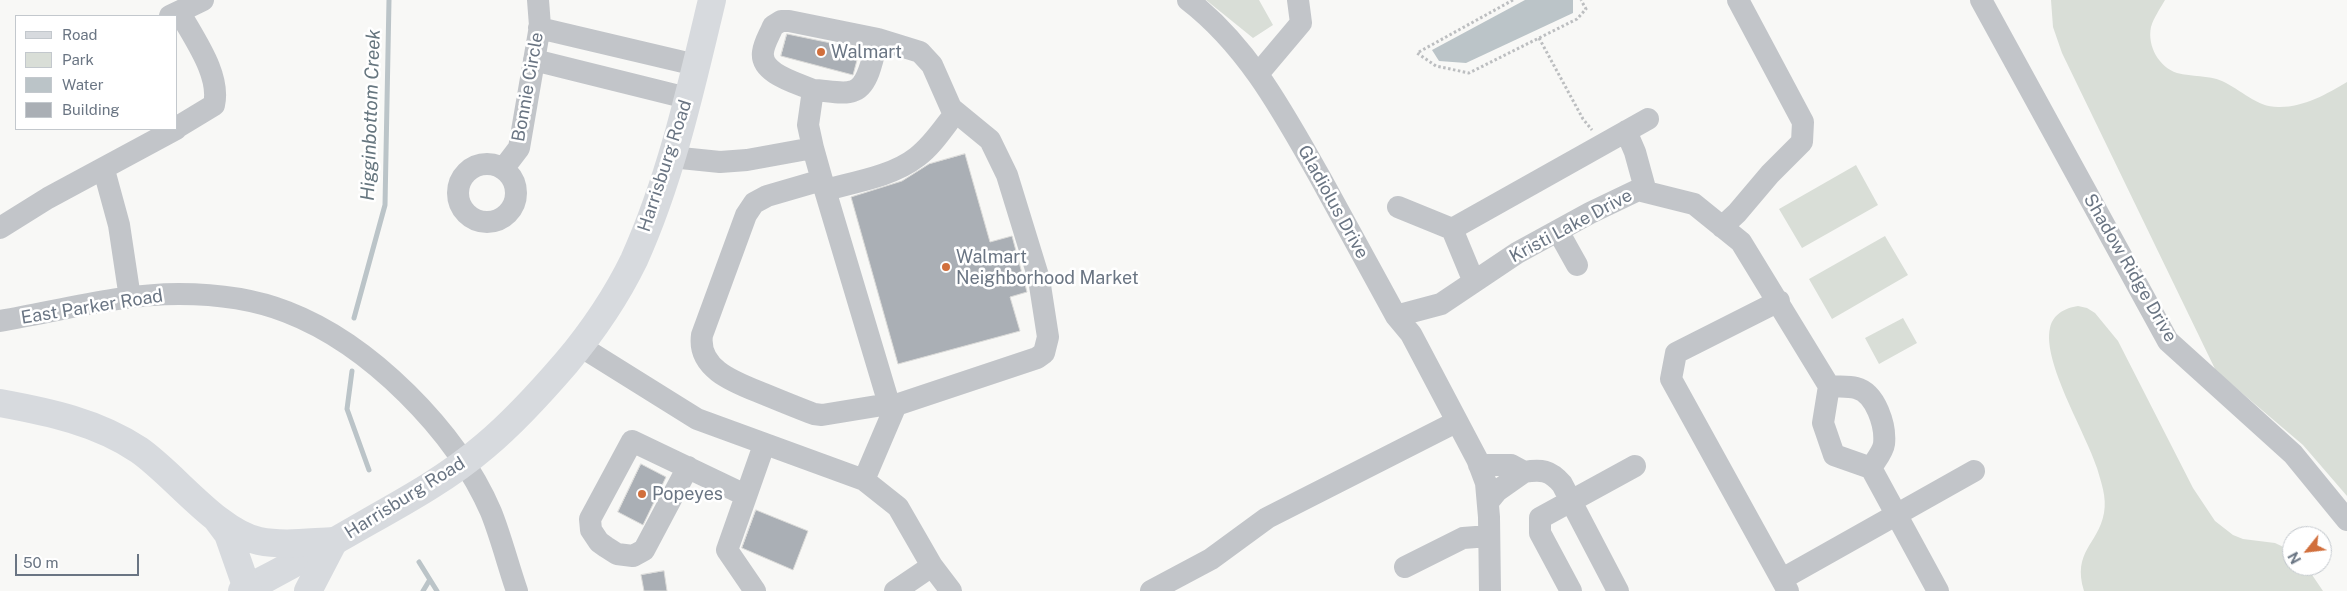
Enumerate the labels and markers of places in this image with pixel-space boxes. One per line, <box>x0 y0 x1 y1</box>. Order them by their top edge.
place label: Walmart <box>831 41 902 63</box>
marker: Walmart <box>815 46 827 58</box>
place label: Walmart Neighborhood Market <box>956 246 1139 288</box>
marker: Walmart Neighborhood Market <box>940 261 952 273</box>
place label: Popeyes <box>652 483 723 505</box>
marker: Popeyes <box>636 488 648 500</box>

